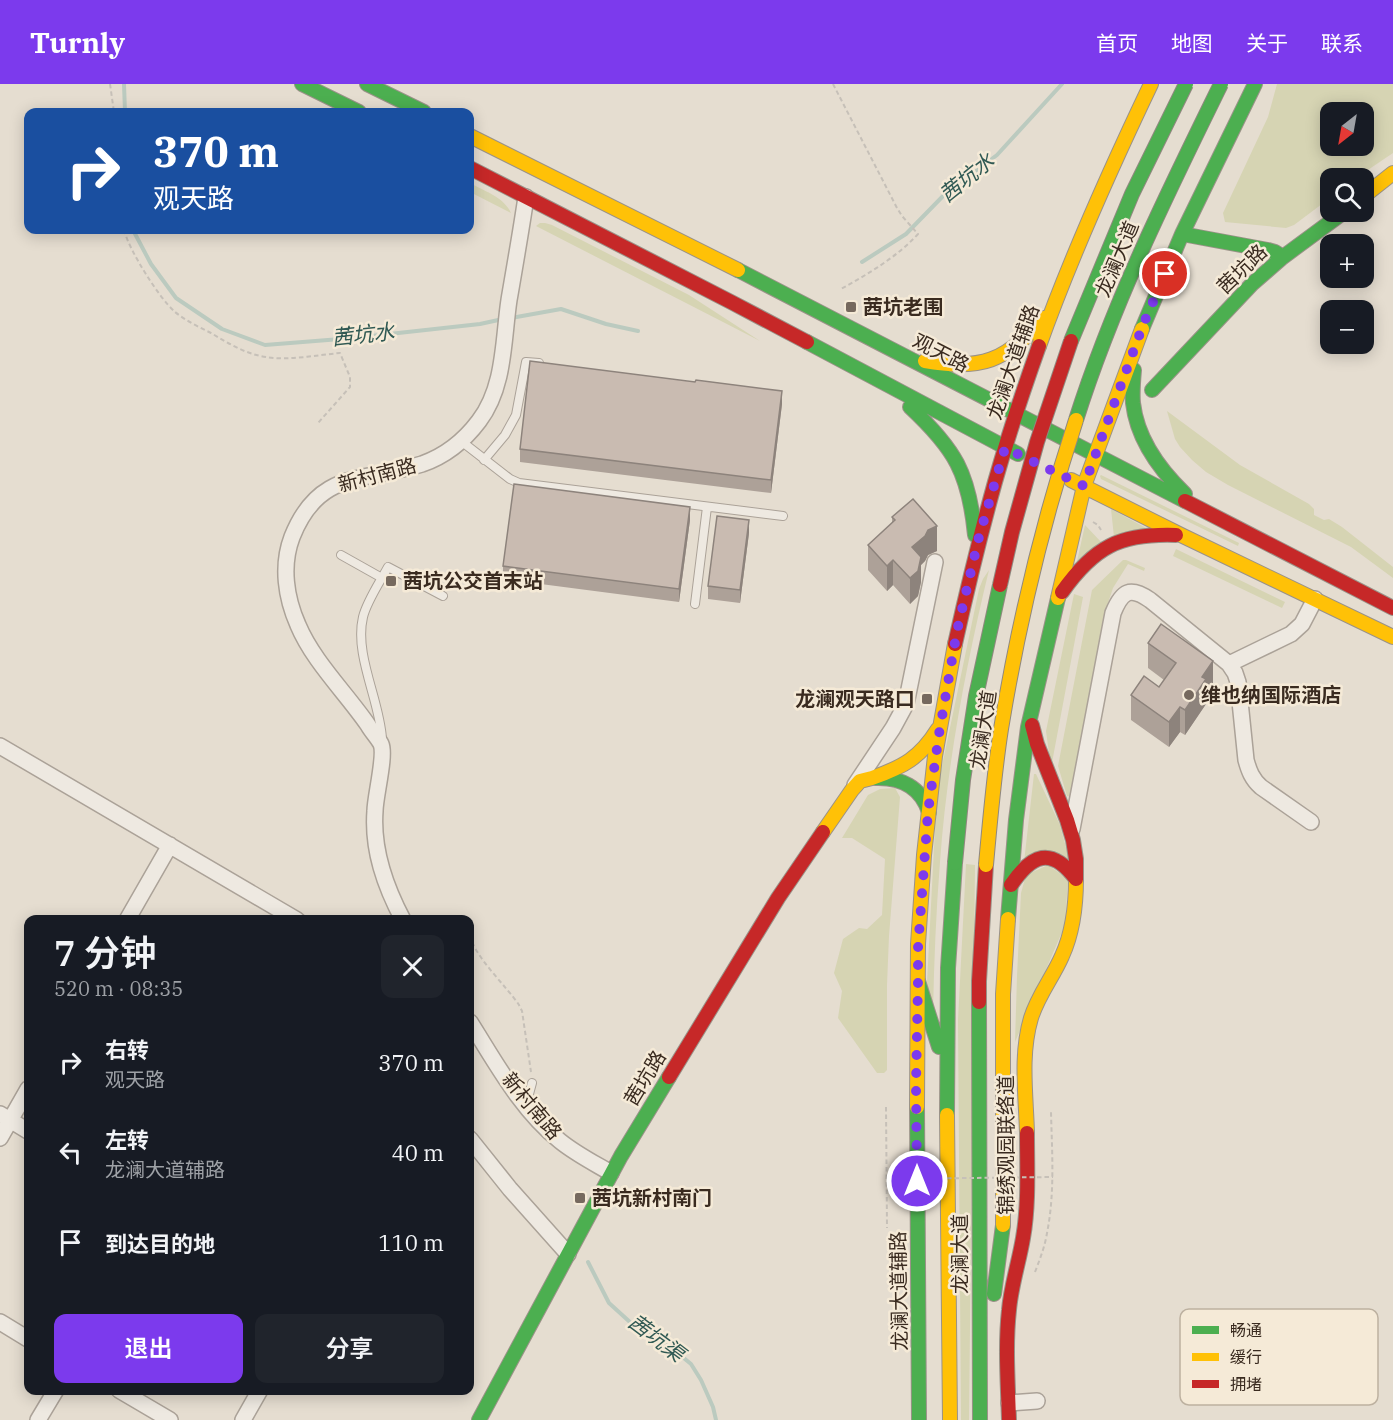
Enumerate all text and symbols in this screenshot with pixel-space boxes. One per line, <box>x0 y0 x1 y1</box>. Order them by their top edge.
text: Turnly <box>30 24 125 61</box>
text: 首页 <box>1096 29 1138 57</box>
text: 地图 <box>1171 29 1213 57</box>
text: 关于 <box>1246 29 1288 57</box>
text: 联系 <box>1321 29 1363 57</box>
north arrow <box>1320 102 1374 156</box>
map controls <box>1320 102 1374 354</box>
text: 370 m <box>153 124 279 179</box>
icon: right <box>54 132 132 210</box>
water label: 茜坑水 <box>933 146 1000 208</box>
button: search <box>1320 168 1374 222</box>
text: 观天路 <box>153 180 234 215</box>
street label: 龙澜大道 <box>1088 217 1145 301</box>
button: + <box>1320 234 1374 288</box>
street label: 茜坑路 <box>1211 238 1273 299</box>
pin <box>1139 248 1190 299</box>
icon: arrive <box>1148 257 1181 290</box>
place label: 茜坑老围 <box>863 293 943 320</box>
marker: 茜坑老围 <box>844 300 858 314</box>
button: − <box>1320 300 1374 354</box>
street label: 龙澜大道辅路 <box>980 301 1045 423</box>
water label: 茜坑水 <box>330 317 397 351</box>
street label: 观天路 <box>908 327 974 378</box>
street label: 新村南路 <box>335 451 419 498</box>
place label: 茜坑公交首末站 <box>403 567 543 594</box>
marker: 茜坑公交首末站 <box>384 574 398 588</box>
place label: 维也纳国际酒店 <box>1201 681 1341 708</box>
place label: 龙澜观天路口 <box>795 685 915 712</box>
street label: 龙澜大道 <box>963 688 1002 772</box>
marker: 维也纳国际酒店 <box>1182 688 1196 702</box>
marker: 龙澜观天路口 <box>920 692 934 706</box>
text: 7 分钟 <box>54 929 156 976</box>
button: close <box>381 935 444 998</box>
text: 520 m · 08:35 <box>54 975 183 1002</box>
text: 右转 <box>105 1035 149 1064</box>
street label: 茜坑路 <box>618 1045 672 1110</box>
icon: right <box>54 1046 87 1079</box>
text: 370 m <box>378 1048 444 1077</box>
text: 观天路 <box>105 1066 165 1093</box>
street label: 新村南路 <box>496 1066 568 1145</box>
street label: 锦绣观园联络道 <box>992 1075 1019 1215</box>
text: 左转 <box>105 1125 149 1154</box>
icon: left <box>54 1136 87 1169</box>
text: 40 m <box>392 1138 444 1167</box>
position arrow <box>885 1149 949 1213</box>
text: 龙澜大道辅路 <box>105 1156 225 1183</box>
place label: 茜坑新村南门 <box>592 1184 712 1211</box>
marker: 茜坑新村南门 <box>573 1191 587 1205</box>
street label: 龙澜大道 <box>946 1214 973 1294</box>
icon: arrive <box>54 1226 87 1259</box>
text: 110 m <box>378 1228 444 1257</box>
text: 到达目的地 <box>105 1229 215 1258</box>
street label: 龙澜大道辅路 <box>884 1231 913 1351</box>
water label: 茜坑渠 <box>623 1307 693 1369</box>
legend <box>1180 1309 1378 1405</box>
button: 退出 <box>54 1314 243 1383</box>
button: 分享 <box>255 1314 444 1383</box>
text: 畅通 <box>1230 1320 1262 1340</box>
text: 缓行 <box>1230 1347 1262 1367</box>
text: 拥堵 <box>1230 1374 1262 1394</box>

